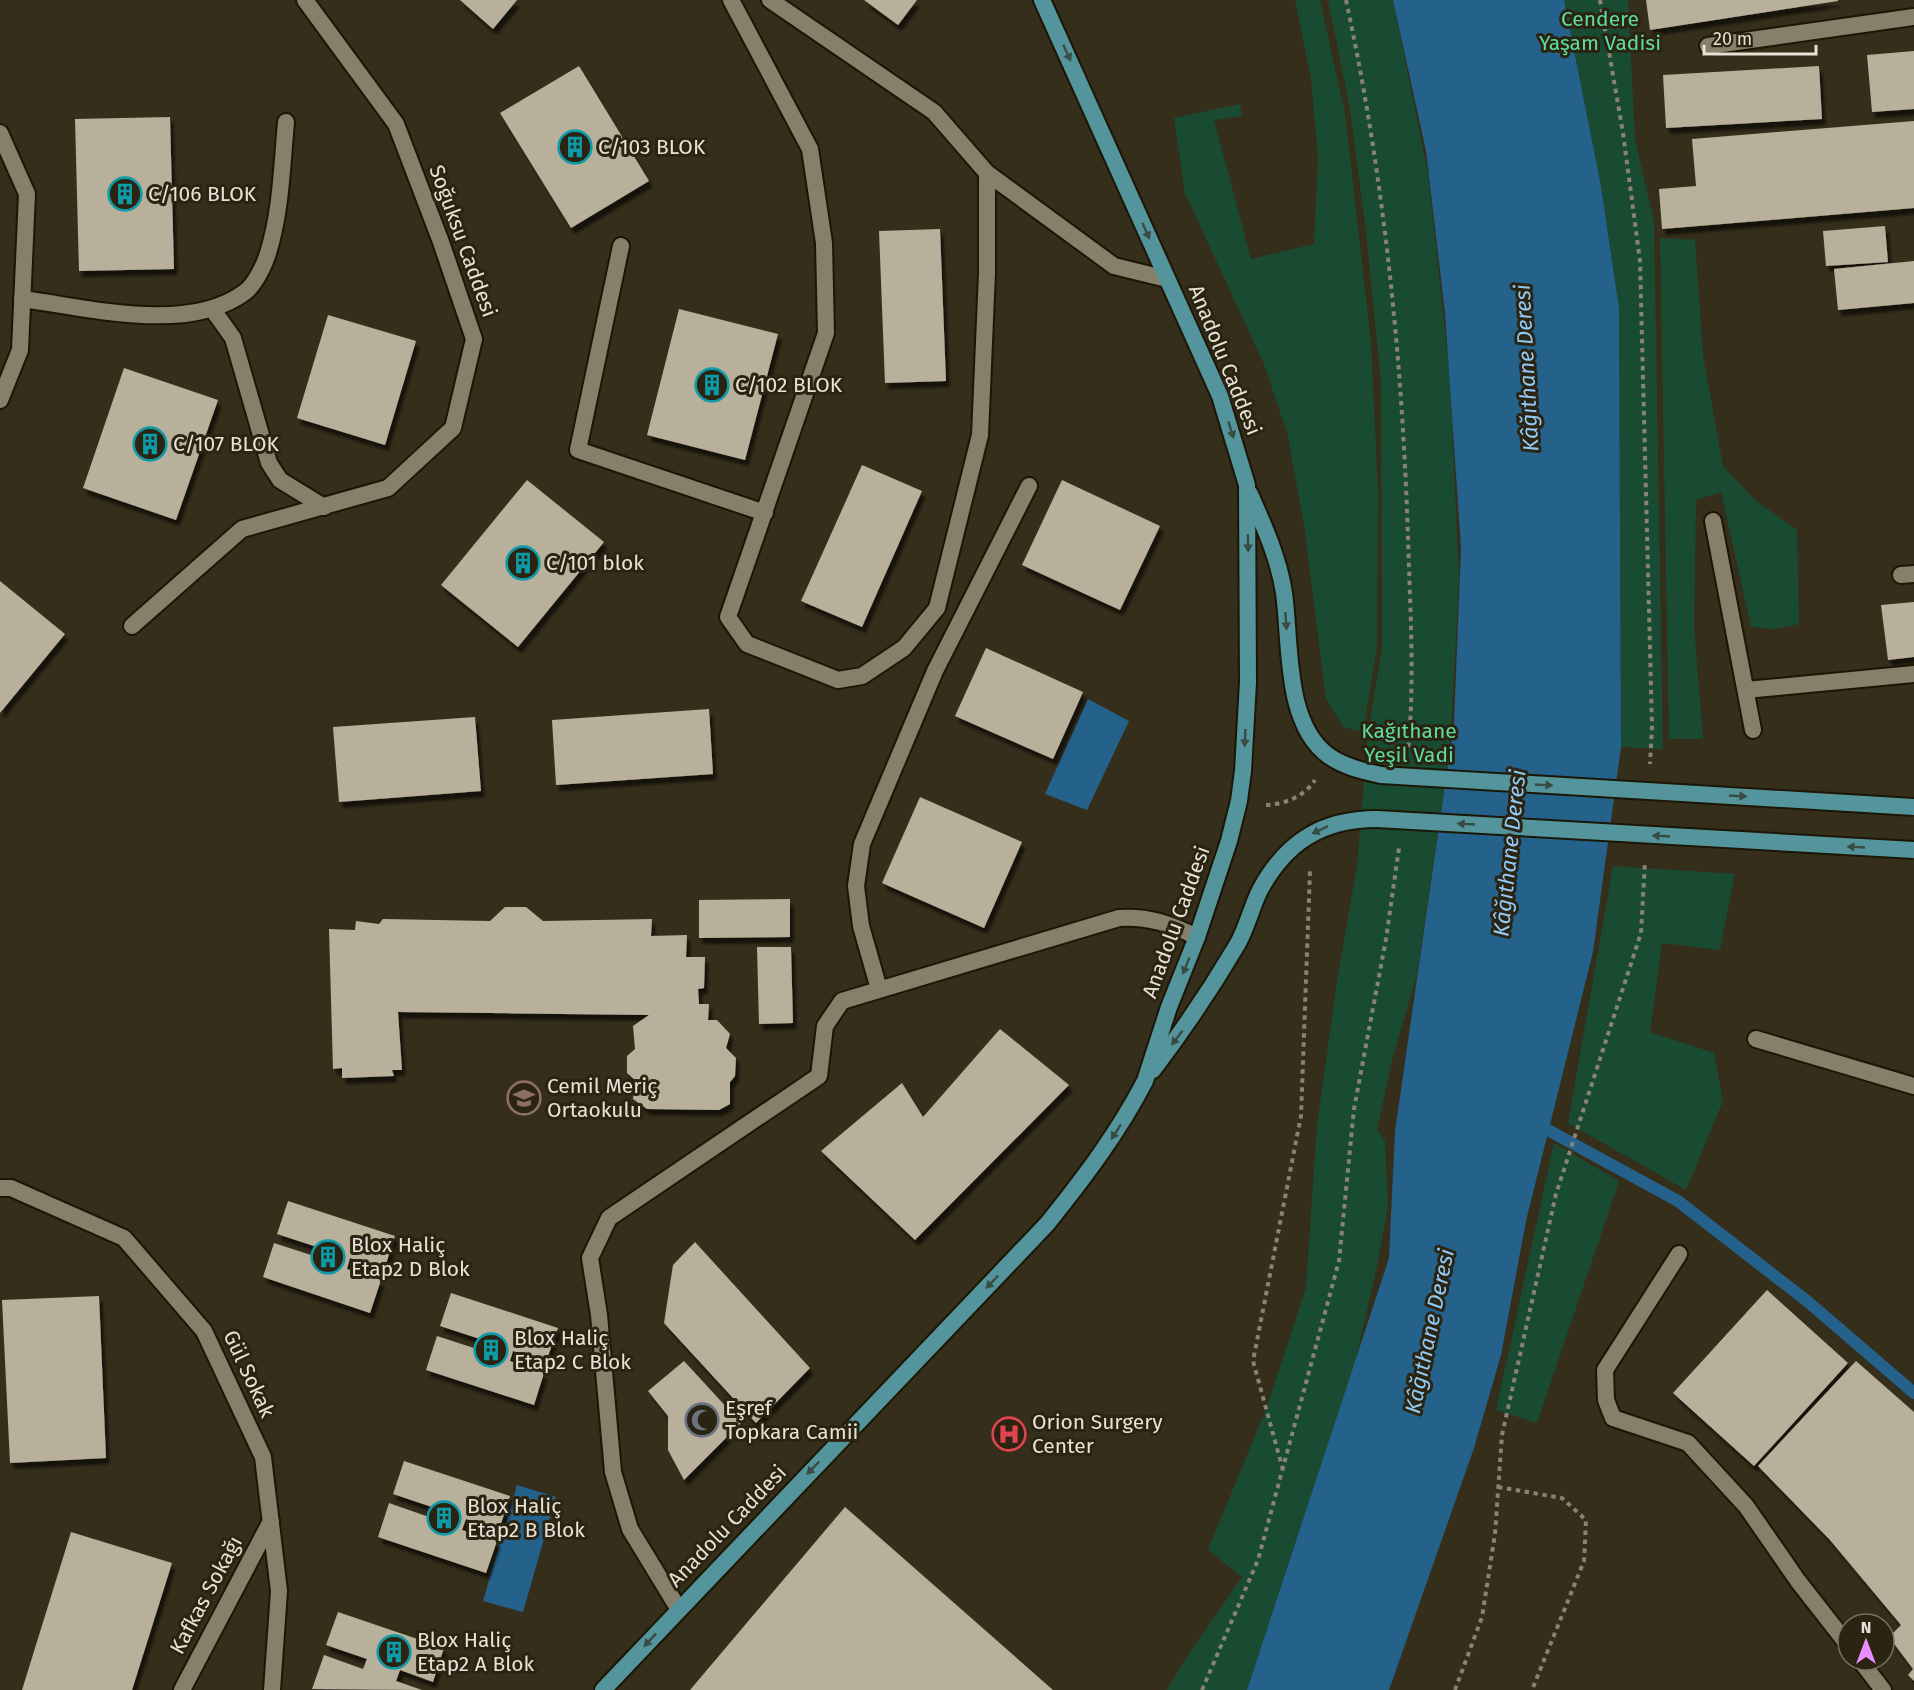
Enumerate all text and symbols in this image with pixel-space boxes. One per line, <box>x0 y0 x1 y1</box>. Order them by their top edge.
park label: Cendere Yaşam Vadisi <box>1539 6 1661 56</box>
scale bar <box>1704 18 1816 56</box>
text: 20 m <box>1713 28 1752 50</box>
one-way arrow <box>1063 44 1072 62</box>
building icon: C/103 BLOK <box>557 129 593 165</box>
place label: C/103 BLOK <box>598 134 706 160</box>
street label: Soğuksu Caddesi <box>423 161 503 321</box>
building icon: C/106 BLOK <box>107 176 143 212</box>
place label: C/106 BLOK <box>148 181 257 207</box>
one-way arrow <box>1141 223 1151 241</box>
street label: Anadolu Caddesi <box>1183 281 1267 439</box>
water label: Kâğıthane Deresi <box>1509 284 1544 452</box>
building icon: C/102 BLOK <box>694 367 730 403</box>
place label: C/102 BLOK <box>735 372 843 398</box>
one-way arrow <box>1227 421 1236 439</box>
building icon: C/107 BLOK <box>132 426 168 462</box>
place label: C/107 BLOK <box>173 431 280 457</box>
one-way arrow <box>1243 534 1252 553</box>
building icon: C/101 blok <box>505 545 541 581</box>
place label: C/101 blok <box>546 550 644 576</box>
one-way arrow <box>1281 611 1291 630</box>
park label: Kağıthane Yeşil Vadi <box>1361 718 1457 768</box>
one-way arrow <box>1241 729 1250 748</box>
water label: Kâğıthane Deresi <box>1487 768 1532 938</box>
one-way arrow <box>1534 780 1553 789</box>
one-way arrow <box>1729 792 1748 801</box>
one-way arrow <box>1457 820 1476 829</box>
one-way arrow <box>1312 826 1329 835</box>
one-way arrow <box>1651 831 1670 840</box>
street label: Anadolu Caddesi <box>1136 842 1216 1002</box>
one-way arrow <box>1846 842 1865 851</box>
one-way arrow <box>1181 957 1190 975</box>
one-way arrow <box>1172 1031 1184 1046</box>
place label: Cemil Meriç Ortaokulu <box>547 1073 657 1123</box>
school or university icon: Cemil Meriç Ortaokulu <box>506 1080 542 1116</box>
one-way arrow <box>1111 1124 1122 1140</box>
place label: Blox Haliç Etap2 D Blok <box>351 1232 470 1282</box>
building icon: Blox Haliç Etap2 D Blok <box>310 1239 346 1275</box>
water label: Kâğıthane Deresi <box>1399 1246 1460 1416</box>
one-way arrow <box>985 1274 999 1289</box>
place label: Blox Haliç Etap2 C Blok <box>514 1325 631 1375</box>
street label: Gül Sokak <box>217 1326 281 1422</box>
building icon: Blox Haliç Etap2 C Blok <box>473 1332 509 1368</box>
place label: Eşref Topkara Camii <box>725 1395 858 1445</box>
mosque icon: Eşref Topkara Camii <box>684 1402 720 1438</box>
place label: Orion Surgery Center <box>1032 1409 1163 1459</box>
hospital icon: Orion Surgery Center <box>991 1416 1027 1452</box>
street label: Anadolu Caddesi <box>662 1459 792 1593</box>
one-way arrow <box>807 1460 820 1475</box>
place label: Blox Haliç Etap2 B Blok <box>467 1493 585 1543</box>
building icon: Blox Haliç Etap2 B Blok <box>426 1500 462 1536</box>
street label: Kafkas Sokağı <box>164 1532 248 1658</box>
north arrow <box>1836 1612 1896 1672</box>
text: N <box>1861 1618 1871 1637</box>
place label: Blox Haliç Etap2 A Blok <box>417 1627 534 1677</box>
one-way arrow <box>643 1632 657 1647</box>
building icon: Blox Haliç Etap2 A Blok <box>376 1634 412 1670</box>

